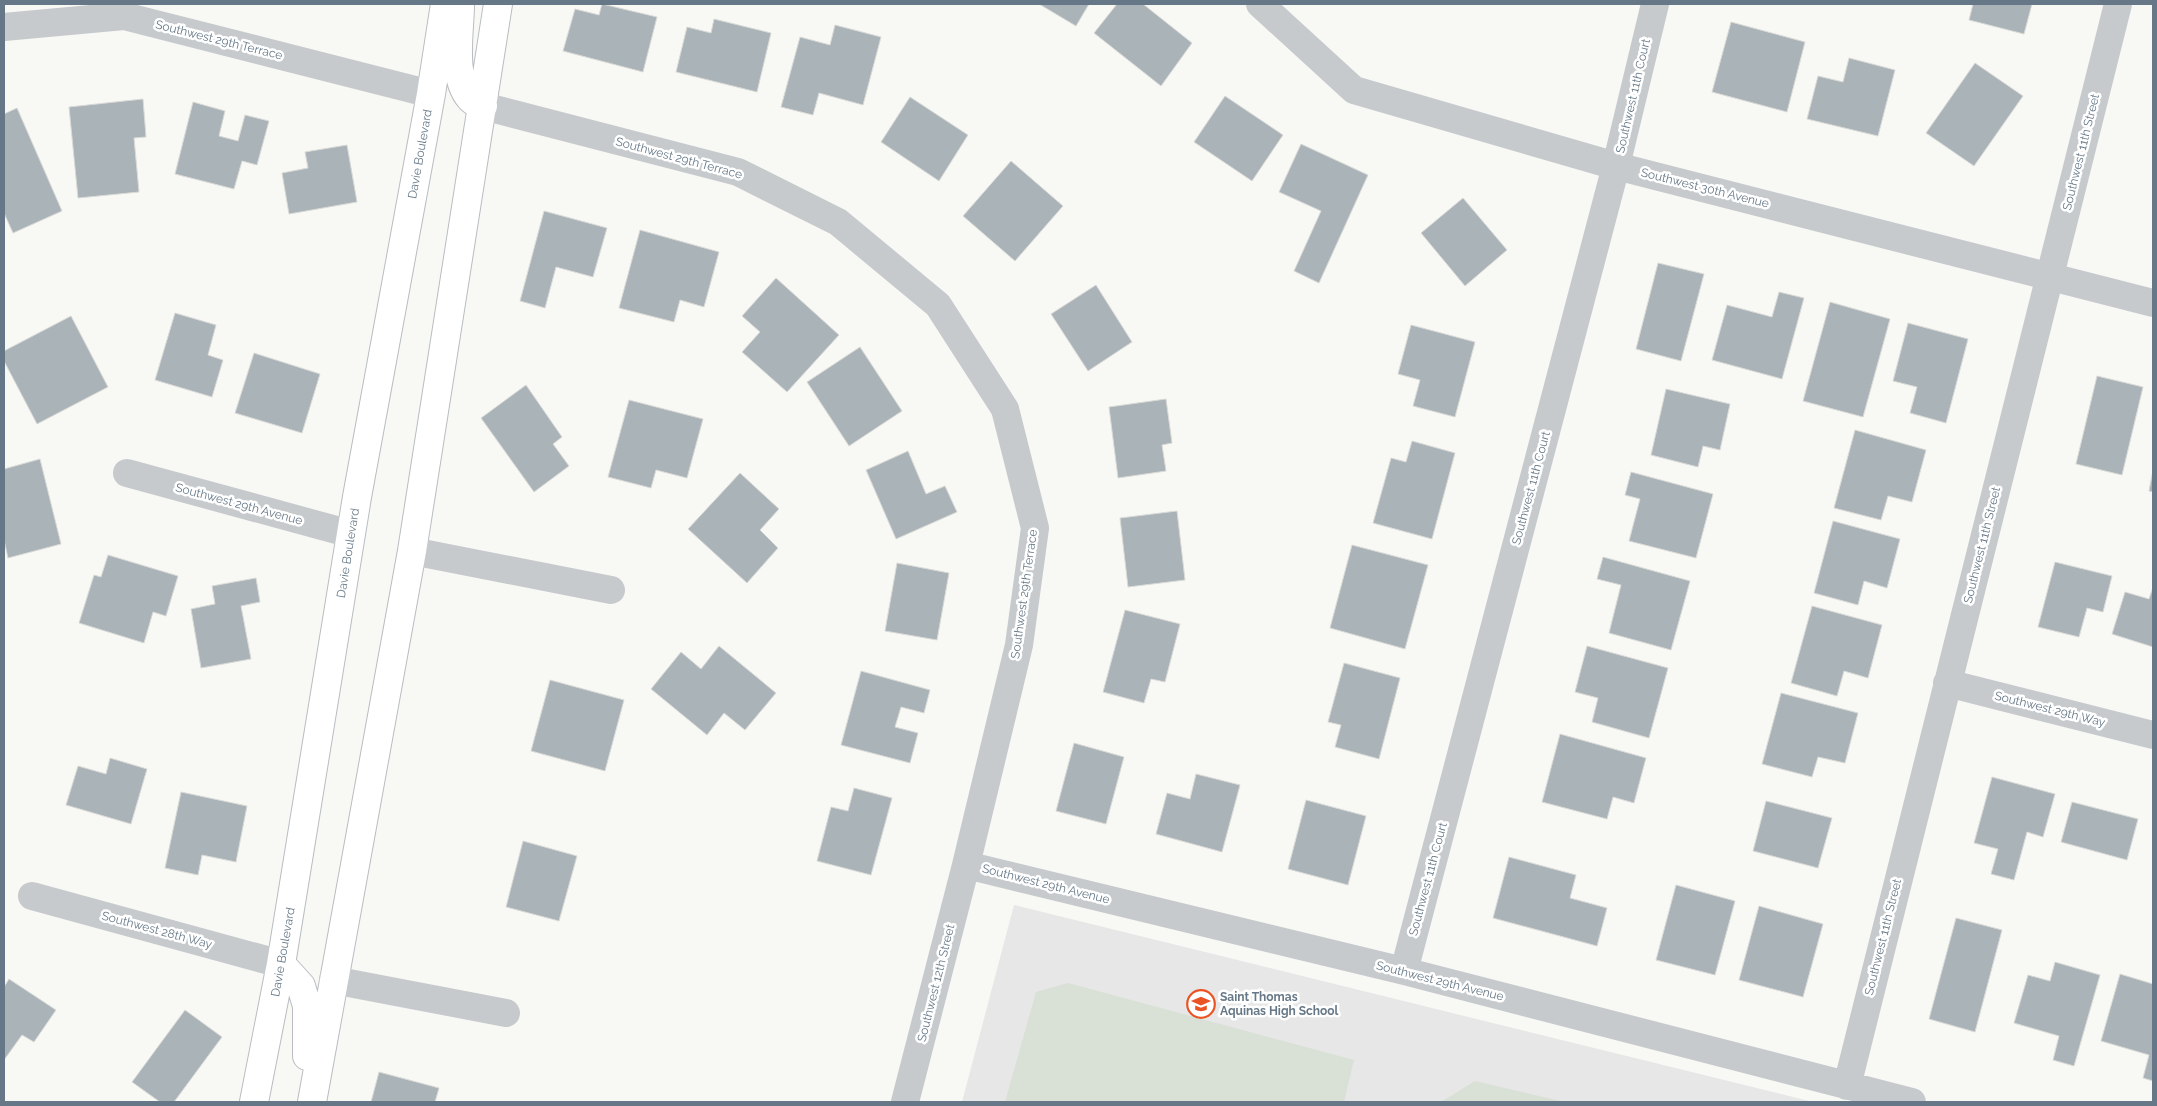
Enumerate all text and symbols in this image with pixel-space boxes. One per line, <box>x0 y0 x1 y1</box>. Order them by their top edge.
street label: Southwest 29th Terrace <box>154 17 284 63</box>
street label: Southwest 11th Court <box>1613 37 1653 155</box>
street label: Southwest 11th Street <box>2060 92 2102 212</box>
street label: Davie Boulevard <box>405 108 435 200</box>
street label: Southwest 29th Terrace <box>614 134 744 182</box>
street label: Southwest 30th Avenue <box>1640 165 1770 211</box>
street label: Southwest 11th Court <box>1509 430 1553 546</box>
street label: Southwest 29th Avenue <box>174 480 304 528</box>
street label: Southwest 11th Street <box>1961 485 2003 605</box>
street label: Davie Boulevard <box>334 507 362 599</box>
street label: Southwest 29th Terrace <box>1008 528 1040 660</box>
street label: Southwest 29th Way <box>1993 688 2107 730</box>
street label: Southwest 11th Court <box>1406 821 1450 937</box>
street label: Southwest 29th Avenue <box>981 861 1111 907</box>
street label: Southwest 11th Street <box>1862 877 1904 997</box>
street label: Davie Boulevard <box>268 906 298 998</box>
street label: Southwest 28th Way <box>100 909 214 952</box>
street label: Southwest 12th Street <box>915 923 957 1043</box>
street label: Southwest 29th Avenue <box>1375 958 1505 1004</box>
school or university icon: Saint Thomas Aquinas High School <box>1186 989 1216 1019</box>
place label: Saint Thomas Aquinas High School <box>1220 990 1339 1018</box>

